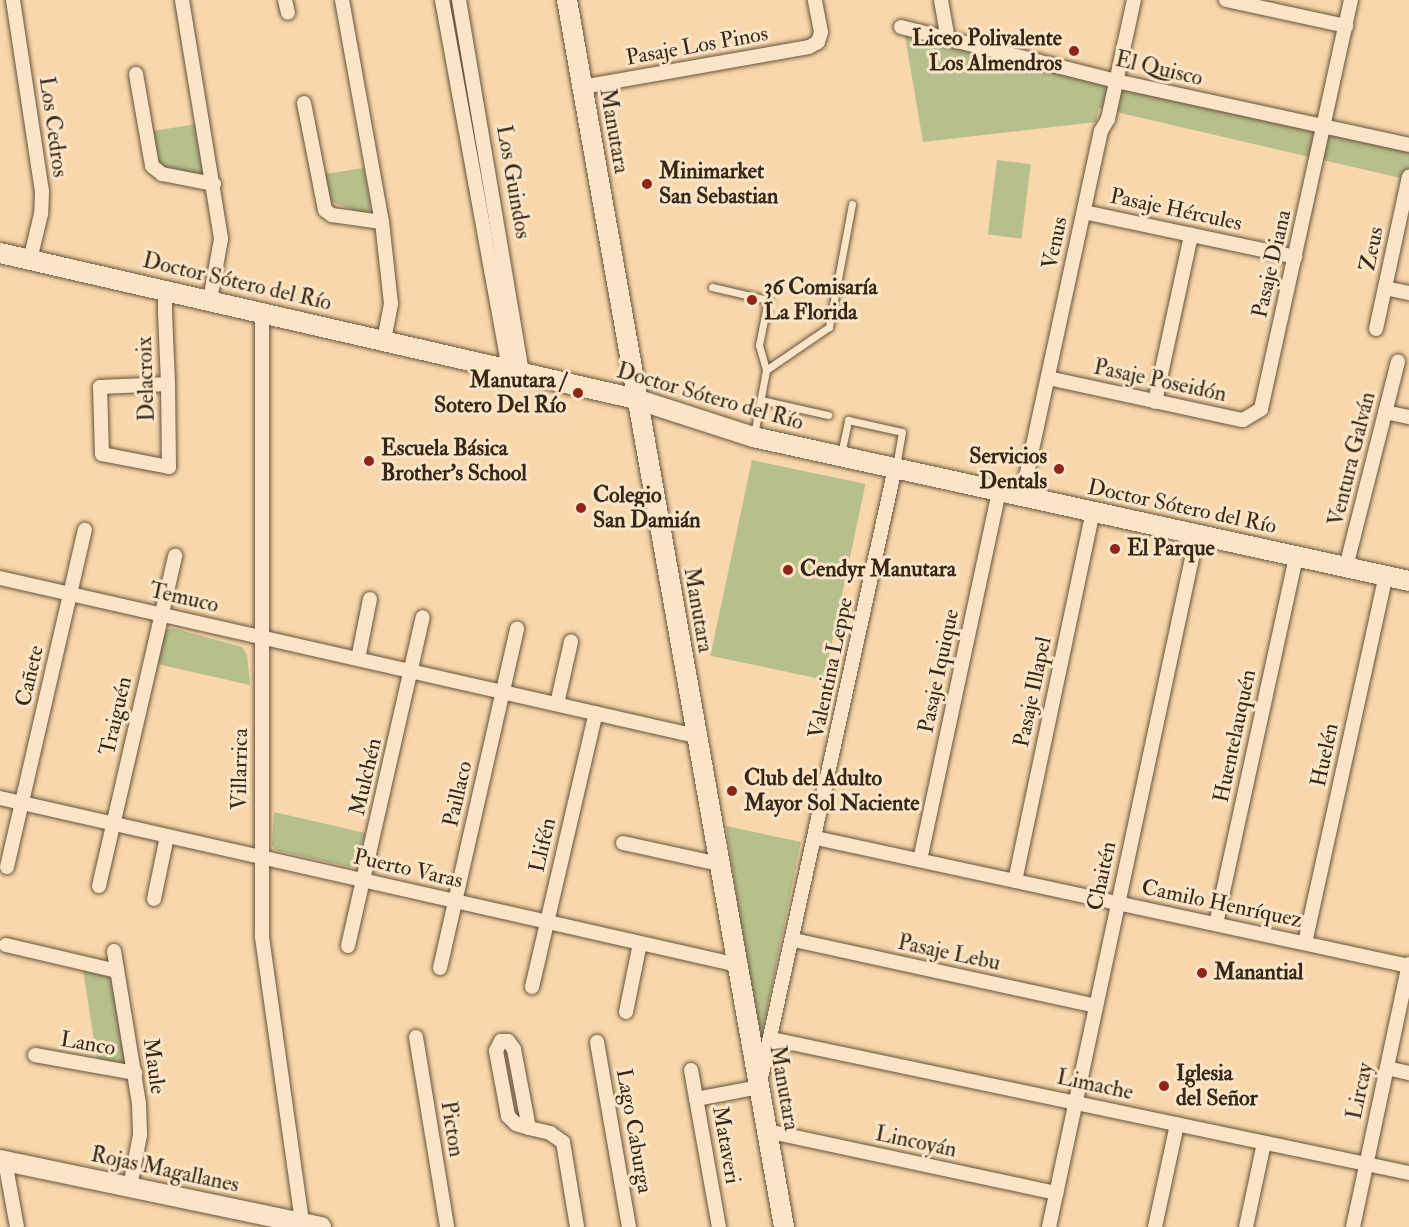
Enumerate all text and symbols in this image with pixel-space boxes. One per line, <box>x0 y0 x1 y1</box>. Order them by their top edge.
street label: Pasaje Los Pinos <box>624 21 770 71</box>
place label: Liceo Polivalente Los Almendros <box>912 25 1062 76</box>
marker: Liceo Polivalente Los Almendros <box>1067 44 1081 58</box>
street label: El Quisco <box>1113 46 1205 92</box>
street label: Los Cedros <box>33 75 73 179</box>
street label: Manutara <box>594 86 634 176</box>
street label: Los Guindos <box>490 123 536 241</box>
place label: Minimarket San Sebastian <box>659 158 778 210</box>
marker: Minimarket San Sebastian <box>640 177 654 191</box>
street label: Pasaje Hércules <box>1107 183 1245 237</box>
street label: Pasaje Diana <box>1247 207 1297 321</box>
street label: Venus <box>1037 214 1073 272</box>
street label: Zeus <box>1354 224 1390 274</box>
street label: Doctor Sótero del Río <box>140 247 334 317</box>
place label: 36 Comisaría La Florida <box>764 274 877 326</box>
marker: 36 Comisaría La Florida <box>745 293 759 307</box>
street label: Delacroix <box>131 336 161 422</box>
street label: Pasaje Poseidón <box>1091 354 1229 408</box>
street label: Doctor Sótero del Río <box>614 358 806 436</box>
place label: Manutara / Sotero Del Río <box>434 367 566 418</box>
marker: Manutara / Sotero Del Río <box>571 386 585 400</box>
street label: Ventura Galván <box>1323 389 1381 529</box>
place label: Escuela Básica Brother's School <box>381 435 527 487</box>
place label: Servicios Dentals <box>969 443 1047 494</box>
marker: Escuela Básica Brother's School <box>362 454 376 468</box>
marker: Servicios Dentals <box>1052 462 1066 476</box>
street label: Doctor Sótero del Río <box>1085 474 1279 540</box>
place label: Colegio San Damián <box>593 482 701 534</box>
marker: Colegio San Damián <box>574 501 588 515</box>
place label: El Parque <box>1127 536 1215 562</box>
marker: El Parque <box>1108 542 1122 556</box>
place label: Cendyr Manutara <box>800 557 956 583</box>
marker: Cendyr Manutara <box>781 563 795 577</box>
street label: Manutara <box>678 565 718 655</box>
street label: Temuco <box>147 577 221 619</box>
street label: Valentina Leppe <box>803 595 859 741</box>
street label: Pasaje Iquique <box>913 607 965 735</box>
street label: Pasaje Illapel <box>1008 634 1058 750</box>
street label: Cañete <box>10 643 50 709</box>
street label: Huentelauquén <box>1208 667 1262 805</box>
street label: Traiguén <box>94 674 138 758</box>
street label: Huelén <box>1305 721 1345 789</box>
street label: Villarrica <box>226 728 254 810</box>
street label: Mulchén <box>344 736 388 818</box>
street label: Paillaco <box>438 758 478 830</box>
place label: Club del Adulto Mayor Sol Naciente <box>744 765 919 816</box>
marker: Club del Adulto Mayor Sol Naciente <box>725 784 739 798</box>
street label: Llifén <box>524 815 562 875</box>
street label: Chaitén <box>1082 839 1122 913</box>
street label: Puerto Varas <box>351 844 465 894</box>
street label: Camilo Henríquez <box>1139 874 1305 934</box>
street label: Pasaje Lebu <box>895 929 1003 977</box>
place label: Manantial <box>1214 960 1303 986</box>
marker: Manantial <box>1195 966 1209 980</box>
street label: Lanco <box>58 1026 118 1062</box>
street label: Maule <box>137 1036 171 1096</box>
street label: Manutara <box>764 1043 804 1133</box>
place label: Iglesia del Señor <box>1176 1060 1258 1112</box>
street label: Lircay <box>1341 1060 1379 1122</box>
street label: Limache <box>1054 1064 1136 1106</box>
street label: Lago Caburga <box>610 1067 658 1195</box>
marker: Iglesia del Señor <box>1157 1079 1171 1093</box>
street label: Picton <box>435 1099 469 1159</box>
street label: Mataveri <box>706 1104 746 1186</box>
street label: Lincoyán <box>873 1121 959 1163</box>
street label: Rojas Magallanes <box>88 1141 242 1199</box>

